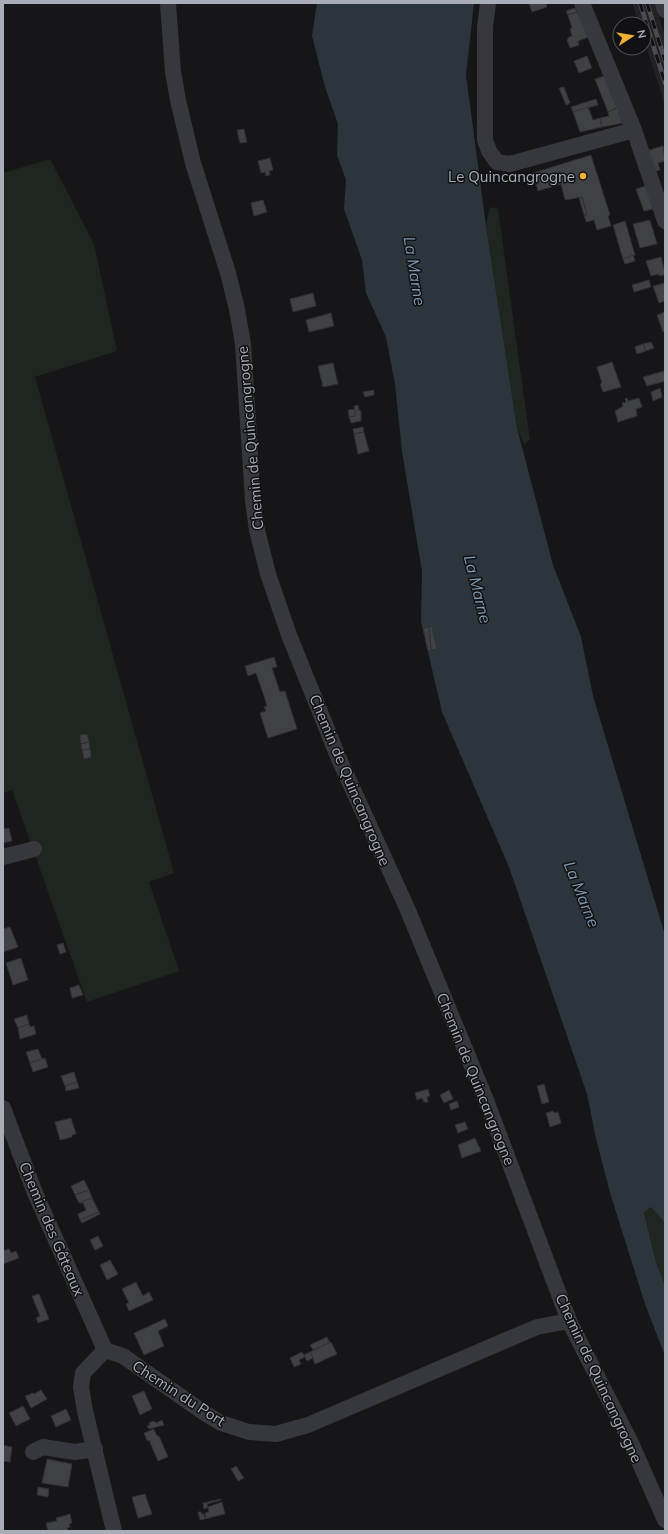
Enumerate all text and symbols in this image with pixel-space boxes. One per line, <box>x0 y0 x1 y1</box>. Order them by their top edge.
north arrow <box>612 16 652 56</box>
text: N <box>634 28 649 39</box>
place label: Le Quincangrogne <box>448 167 575 186</box>
marker: Le Quincangrogne <box>578 171 588 181</box>
water label: La Marne <box>400 235 430 307</box>
street label: Chemin de Quincangrogne <box>232 345 268 531</box>
water label: La Marne <box>460 553 496 626</box>
street label: Chemin de Quincangrogne <box>305 691 395 869</box>
water label: La Marne <box>560 858 604 930</box>
street label: Chemin de Quincangrogne <box>433 990 519 1168</box>
street label: Chemin des Gâteaux <box>15 1159 89 1299</box>
street label: Chemin de Quincangrogne <box>551 1290 647 1466</box>
street label: Chemin du Port <box>129 1356 229 1430</box>

